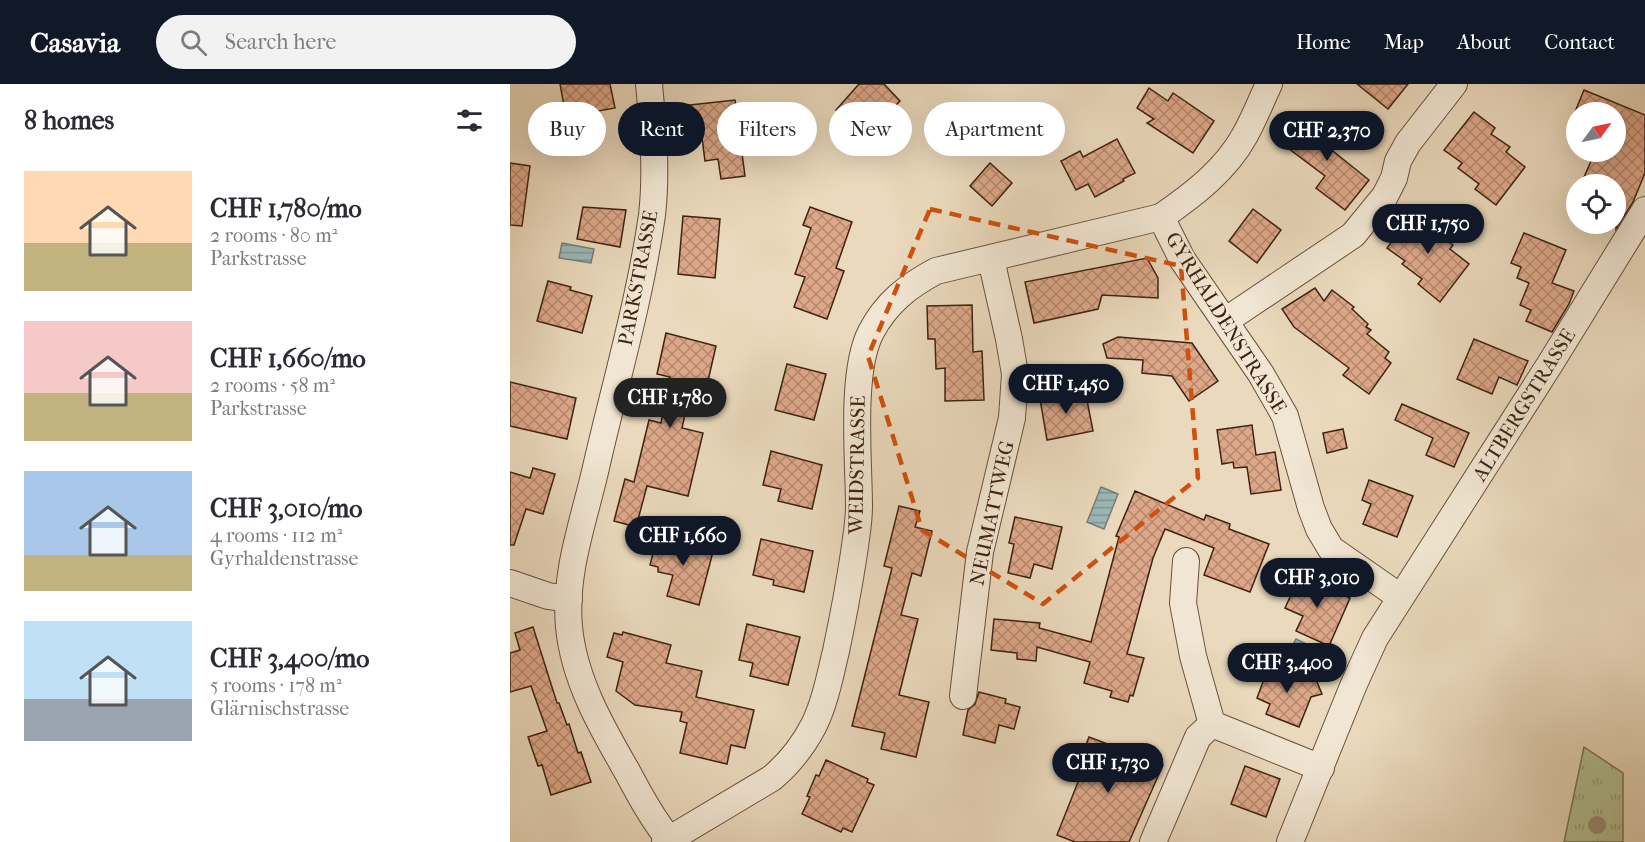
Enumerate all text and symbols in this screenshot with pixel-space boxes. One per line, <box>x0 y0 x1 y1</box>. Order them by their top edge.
search box <box>156 15 576 69</box>
text: Casavia <box>30 26 120 59</box>
icon: search <box>177 26 210 59</box>
text: Search here <box>225 29 336 55</box>
text: Home <box>1296 30 1351 54</box>
text: Map <box>1384 30 1424 54</box>
text: About <box>1457 30 1511 54</box>
text: Contact <box>1544 30 1615 54</box>
chip: Buy <box>528 102 606 156</box>
chip: Rent <box>618 102 705 156</box>
chip: Filters <box>717 102 817 156</box>
chip: New <box>829 102 912 156</box>
chip: Apartment <box>924 102 1065 156</box>
north arrow <box>1566 102 1626 162</box>
map controls <box>1566 102 1626 234</box>
icon: filters <box>453 104 486 137</box>
text: 8 homes <box>24 105 114 136</box>
pin: CHF 2,370 <box>1258 111 1396 162</box>
text: CHF 2,370 <box>1283 119 1371 142</box>
button: locate <box>1566 174 1626 234</box>
text: CHF 1,780/mo <box>210 193 362 224</box>
icon: home <box>72 195 144 267</box>
pin: CHF 1,750 <box>1359 204 1497 255</box>
street label: PARKSTRASSE <box>614 208 662 348</box>
text: CHF 1,750 <box>1386 212 1470 235</box>
text: 2 rooms · 80 m² <box>210 224 337 247</box>
street label: GYRHALDENSTRASSE <box>1161 228 1291 418</box>
text: Parkstrasse <box>210 247 307 270</box>
street label: ALTBERGSTRASSE <box>1467 325 1580 486</box>
text: CHF 1,660/mo <box>210 343 366 374</box>
icon: home <box>72 345 144 417</box>
pin: CHF 1,450 <box>997 364 1135 415</box>
text: CHF 1,450 <box>1022 372 1110 395</box>
text: 2 rooms · 58 m² <box>210 374 335 397</box>
pin: CHF 1,780 <box>601 378 739 429</box>
text: CHF 1,780 <box>627 386 713 409</box>
street label: WEIDSTRASSE <box>844 395 870 536</box>
text: Parkstrasse <box>210 397 307 420</box>
street label: NEUMATTWEG <box>965 439 1019 587</box>
text: CHF 3,010/mo <box>210 493 362 524</box>
icon: home <box>72 495 144 567</box>
pin: CHF 1,660 <box>614 516 752 567</box>
text: 4 rooms · 112 m² <box>210 524 342 547</box>
text: CHF 1,660 <box>639 524 727 547</box>
text: Gyrhaldenstrasse <box>210 547 358 570</box>
pin: CHF 3,010 <box>1248 558 1386 609</box>
text: CHF 3,010 <box>1274 566 1360 589</box>
text: CHF 3,400/mo <box>210 643 369 674</box>
pin: CHF 3,400 <box>1218 643 1356 694</box>
icon: home <box>72 645 144 717</box>
text: CHF 3,400 <box>1241 651 1333 674</box>
text: 5 rooms · 178 m² <box>210 674 342 697</box>
text: Glärnischstrasse <box>210 697 349 720</box>
pin: CHF 1,730 <box>1039 743 1177 794</box>
text: CHF 1,730 <box>1066 751 1150 774</box>

